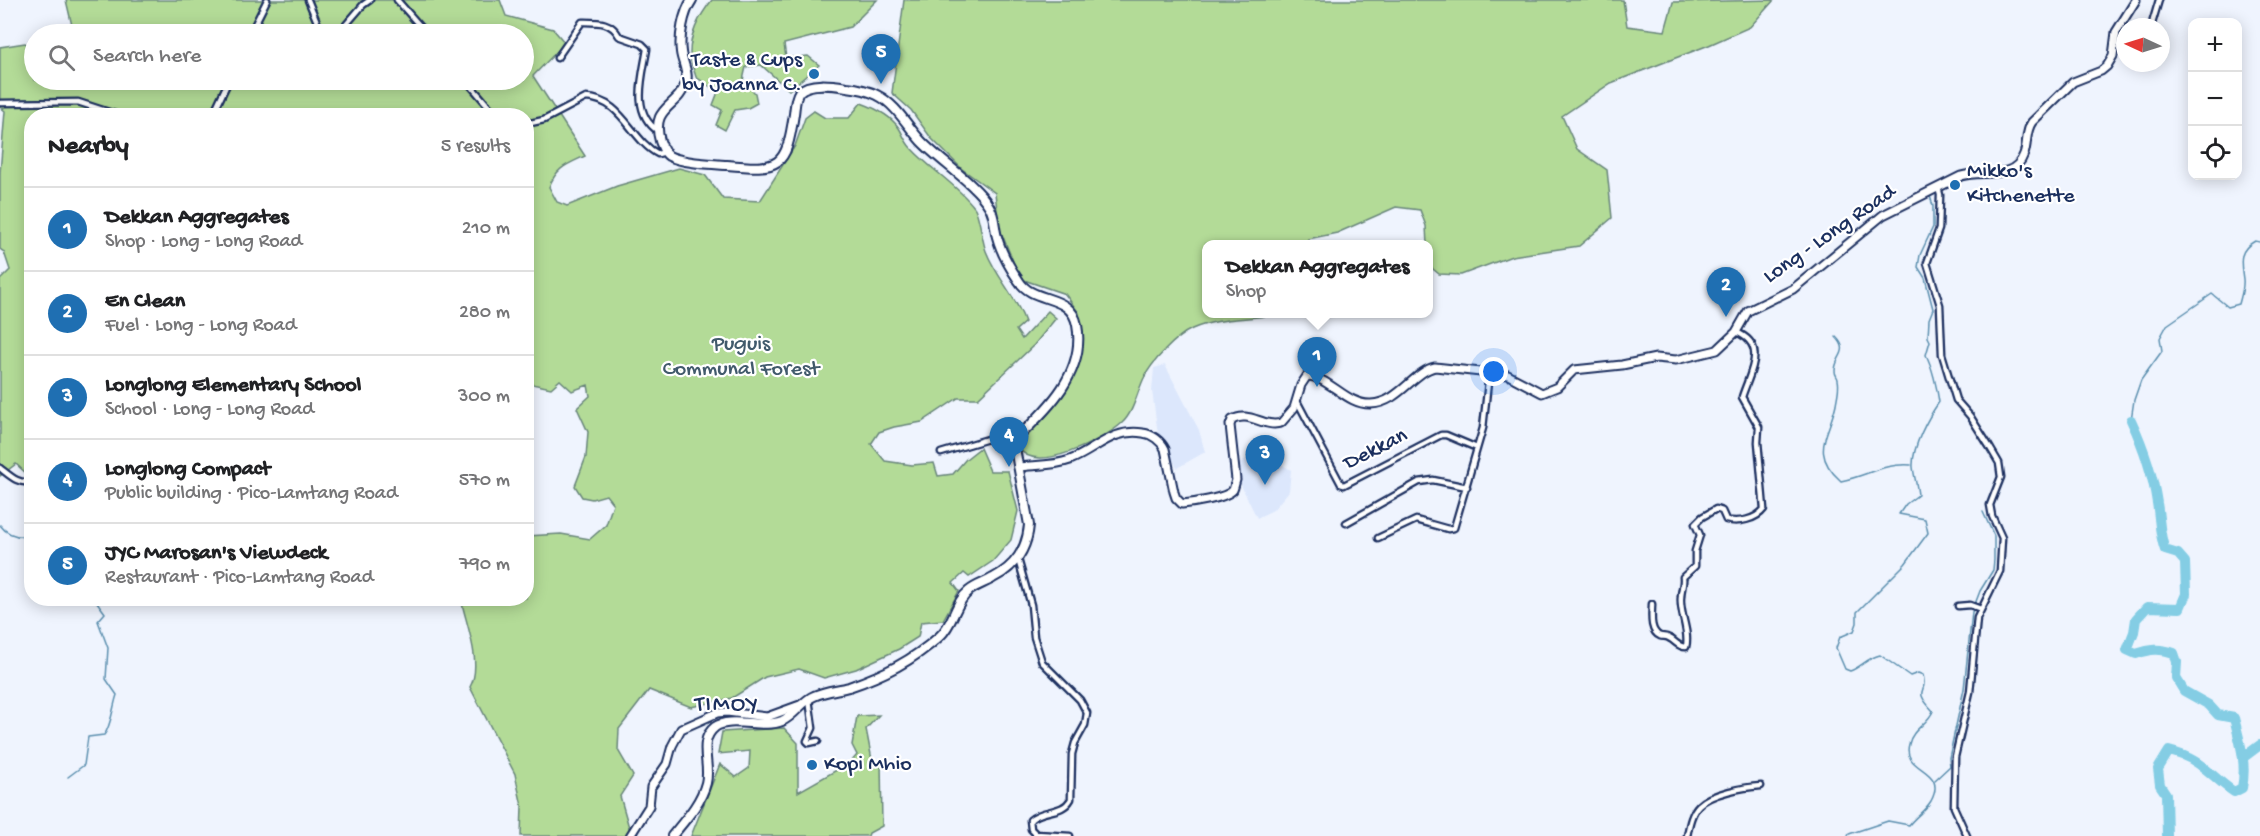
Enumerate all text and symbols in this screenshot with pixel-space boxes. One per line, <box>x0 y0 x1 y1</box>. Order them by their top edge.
north arrow <box>2116 18 2170 72</box>
map controls <box>2188 18 2242 180</box>
button: + <box>2188 18 2242 72</box>
search box <box>24 24 534 90</box>
pin: 5 <box>862 34 900 84</box>
icon: search <box>45 41 78 74</box>
text: Search here <box>93 44 201 70</box>
place label: Taste & Cups by Joanna C. <box>682 48 803 99</box>
marker: Taste & Cups by Joanna C. <box>807 67 821 81</box>
button: − <box>2188 72 2242 126</box>
button: locate <box>2188 126 2242 180</box>
text: Nearby <box>48 132 129 163</box>
text: 5 results <box>441 136 510 159</box>
place label: Mikko's Kitchenette <box>1967 159 2075 210</box>
marker: Mikko's Kitchenette <box>1948 178 1962 192</box>
street label: Long - Long Road <box>1759 179 1903 290</box>
text: Dekkan Aggregates <box>105 205 289 231</box>
text: 1 <box>63 218 72 241</box>
text: 210 m <box>462 218 510 241</box>
text: Shop · Long - Long Road <box>105 231 302 254</box>
popup <box>1202 240 1433 318</box>
text: Dekkan Aggregates <box>1226 255 1409 281</box>
pin: 2 <box>1706 268 1746 317</box>
text: Shop <box>1226 281 1266 304</box>
text: En Clean <box>105 289 185 315</box>
text: 2 <box>63 302 72 325</box>
text: 280 m <box>459 302 510 325</box>
text: Fuel · Long - Long Road <box>105 315 296 338</box>
park label: Puguis Communal Forest <box>663 332 821 383</box>
pin: 1 <box>1298 338 1336 387</box>
your location <box>1479 357 1508 386</box>
text: Longlong Elementary School <box>105 373 361 399</box>
text: 3 <box>62 386 73 409</box>
text: 300 m <box>458 386 510 409</box>
text: School · Long - Long Road <box>105 399 314 422</box>
pin: 4 <box>990 418 1028 467</box>
street label: Dekkan <box>1338 423 1413 478</box>
pin: 3 <box>1246 436 1284 485</box>
text: Longlong Compact <box>105 457 270 483</box>
text: 4 <box>63 470 72 493</box>
text: 570 m <box>459 470 510 493</box>
text: Public building · Pico-Lamtang Road <box>105 483 398 506</box>
text: JYC Marosan's Viewdeck <box>105 541 327 567</box>
text: 5 <box>62 554 73 577</box>
text: 790 m <box>459 554 510 577</box>
text: Restaurant · Pico-Lamtang Road <box>105 567 373 590</box>
district label: TIMOY <box>693 691 759 720</box>
place label: Kopi Mhio <box>824 752 912 778</box>
marker: Kopi Mhio <box>805 758 819 772</box>

